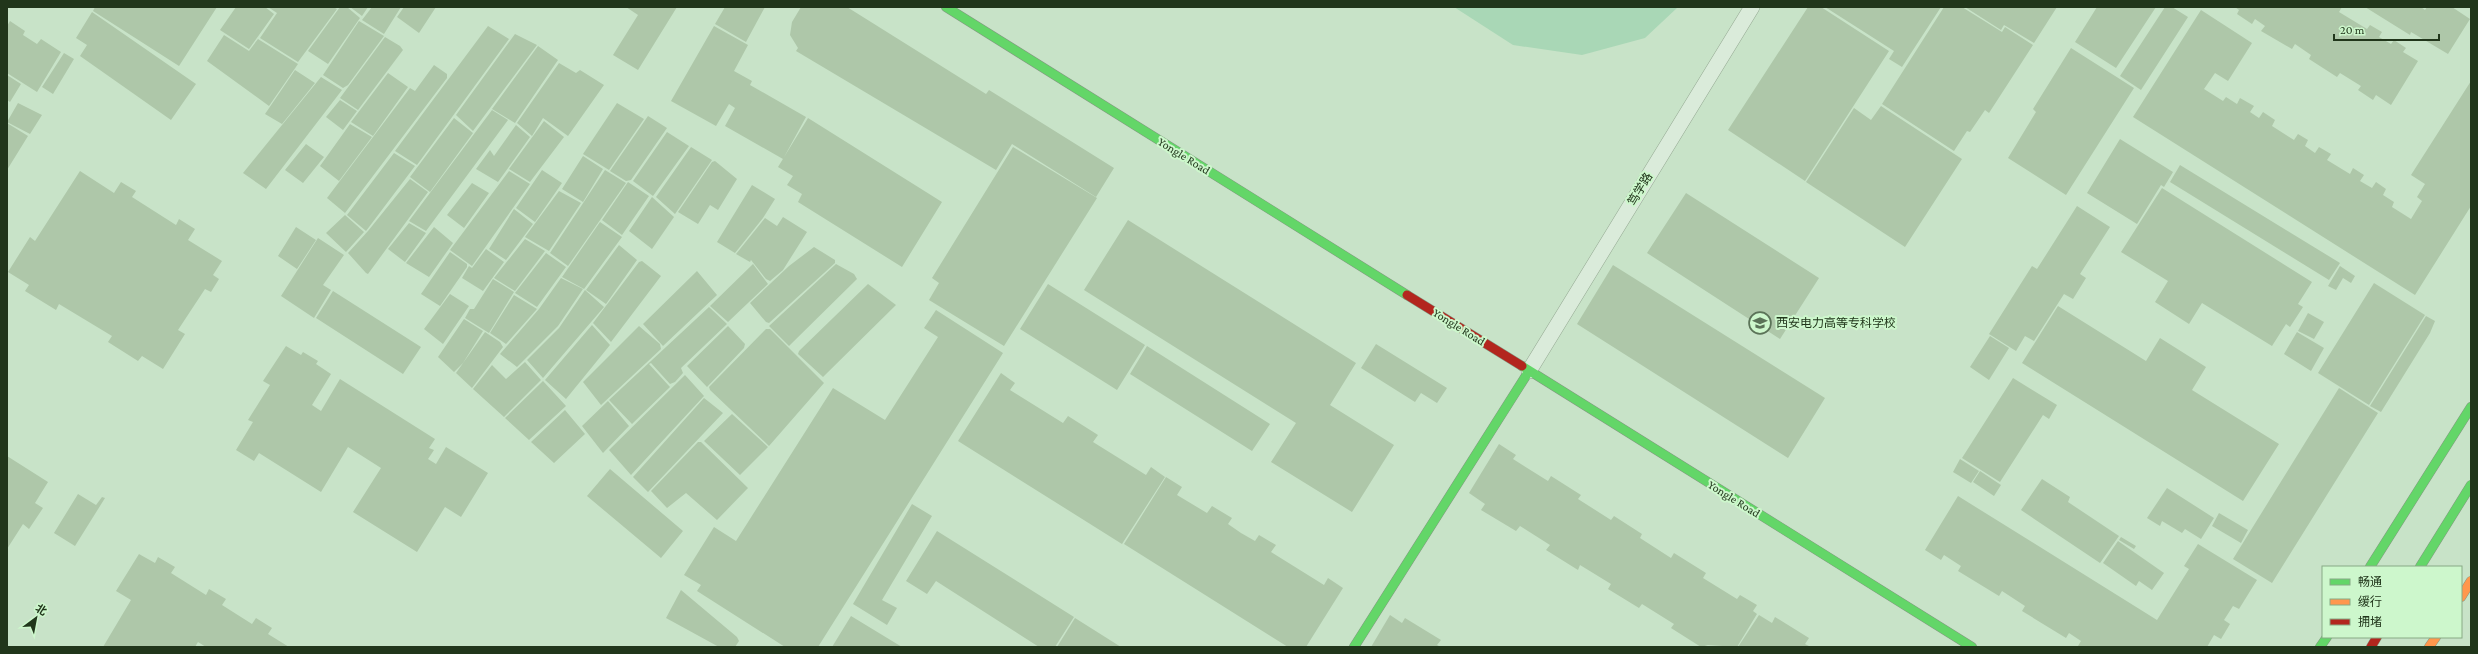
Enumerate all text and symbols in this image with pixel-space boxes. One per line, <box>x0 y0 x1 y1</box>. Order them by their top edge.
scale bar <box>2334 16 2439 42</box>
text: 20 m <box>2340 23 2365 37</box>
street label: Yongle Road <box>1155 135 1213 178</box>
street label: 笃学路 <box>1625 170 1655 208</box>
street label: Yongle Road <box>1430 306 1488 349</box>
school or university icon: 西安电力高等专科学校 <box>1747 310 1773 336</box>
place label: 西安电力高等专科学校 <box>1776 316 1896 330</box>
street label: Yongle Road <box>1705 478 1763 521</box>
legend <box>2322 566 2462 638</box>
text: 畅通 <box>2358 575 2382 589</box>
text: 缓行 <box>2358 595 2382 609</box>
north arrow <box>16 598 56 638</box>
text: 北 <box>33 602 49 618</box>
text: 拥堵 <box>2358 615 2382 629</box>

